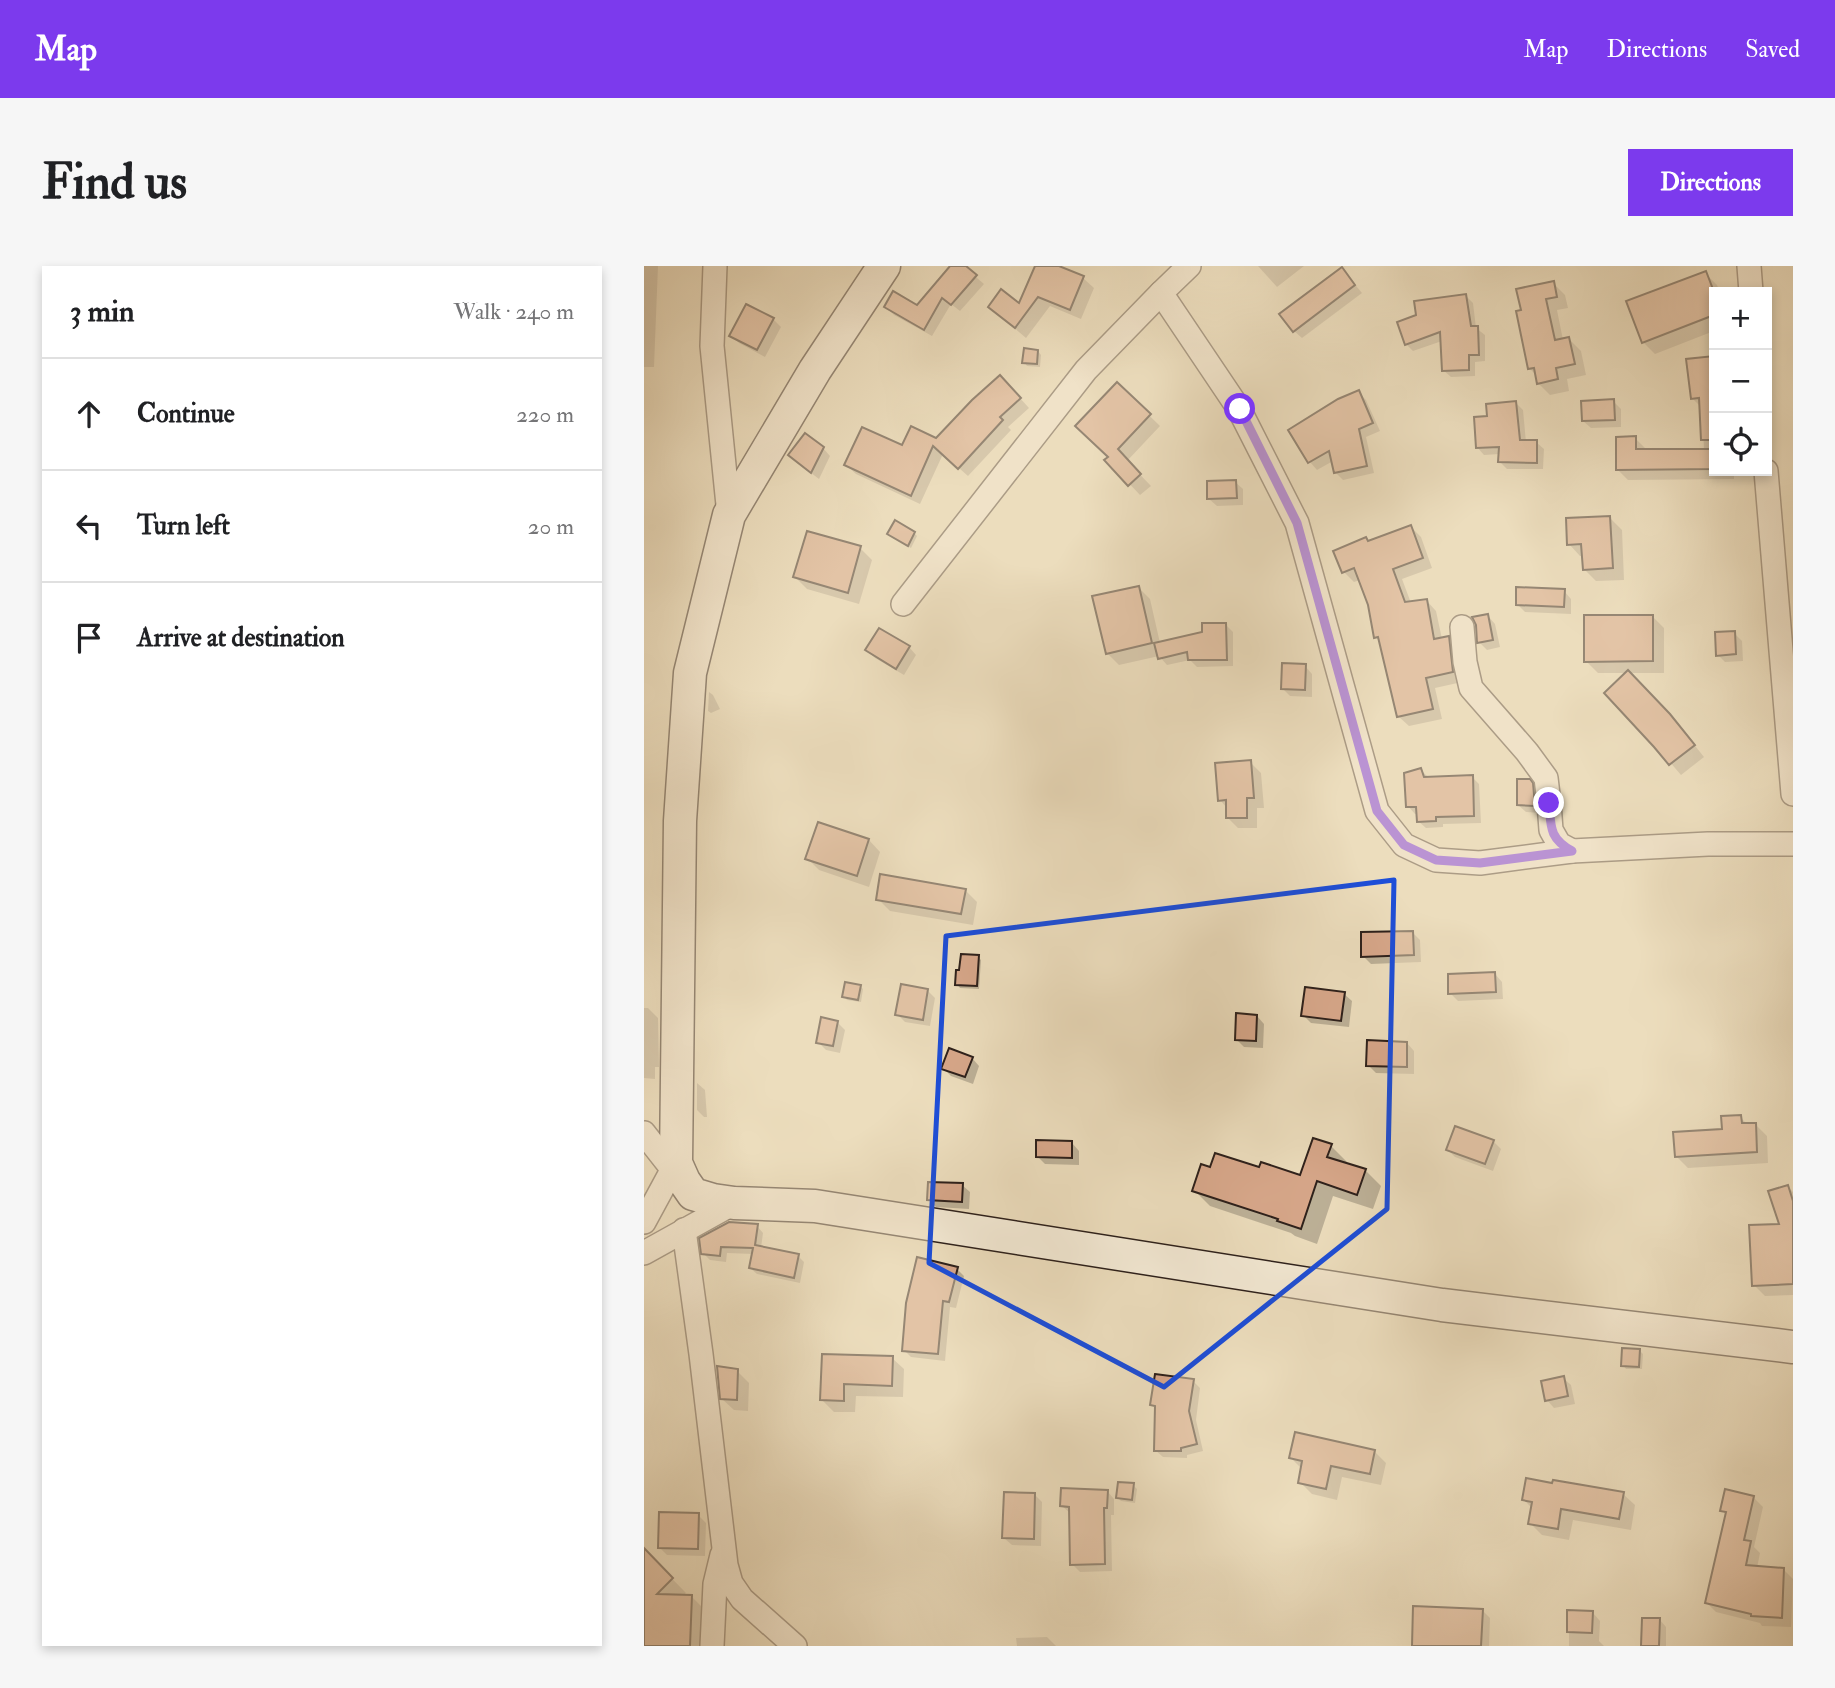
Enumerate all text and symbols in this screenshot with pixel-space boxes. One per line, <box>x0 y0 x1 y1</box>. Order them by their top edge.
text: Map <box>35 29 97 70</box>
text: Map <box>1523 34 1568 65</box>
text: Directions <box>1606 34 1707 65</box>
text: Saved <box>1745 34 1800 65</box>
button: Directions <box>1628 149 1793 216</box>
text: Find us <box>42 152 187 213</box>
map controls <box>1709 287 1772 476</box>
button: + <box>1709 287 1772 350</box>
text: 3 min <box>70 293 135 330</box>
text: Walk · 240 m <box>454 297 574 326</box>
button: − <box>1709 350 1772 413</box>
route start <box>1224 393 1255 424</box>
icon: ahead <box>70 395 108 433</box>
text: Continue <box>137 398 235 430</box>
text: 220 m <box>516 400 574 429</box>
button: locate <box>1709 413 1772 476</box>
icon: left <box>70 507 108 545</box>
text: Turn left <box>137 510 230 542</box>
text: 20 m <box>528 512 574 541</box>
icon: arrive <box>70 619 108 657</box>
text: Arrive at destination <box>137 622 345 654</box>
route end <box>1533 787 1564 818</box>

